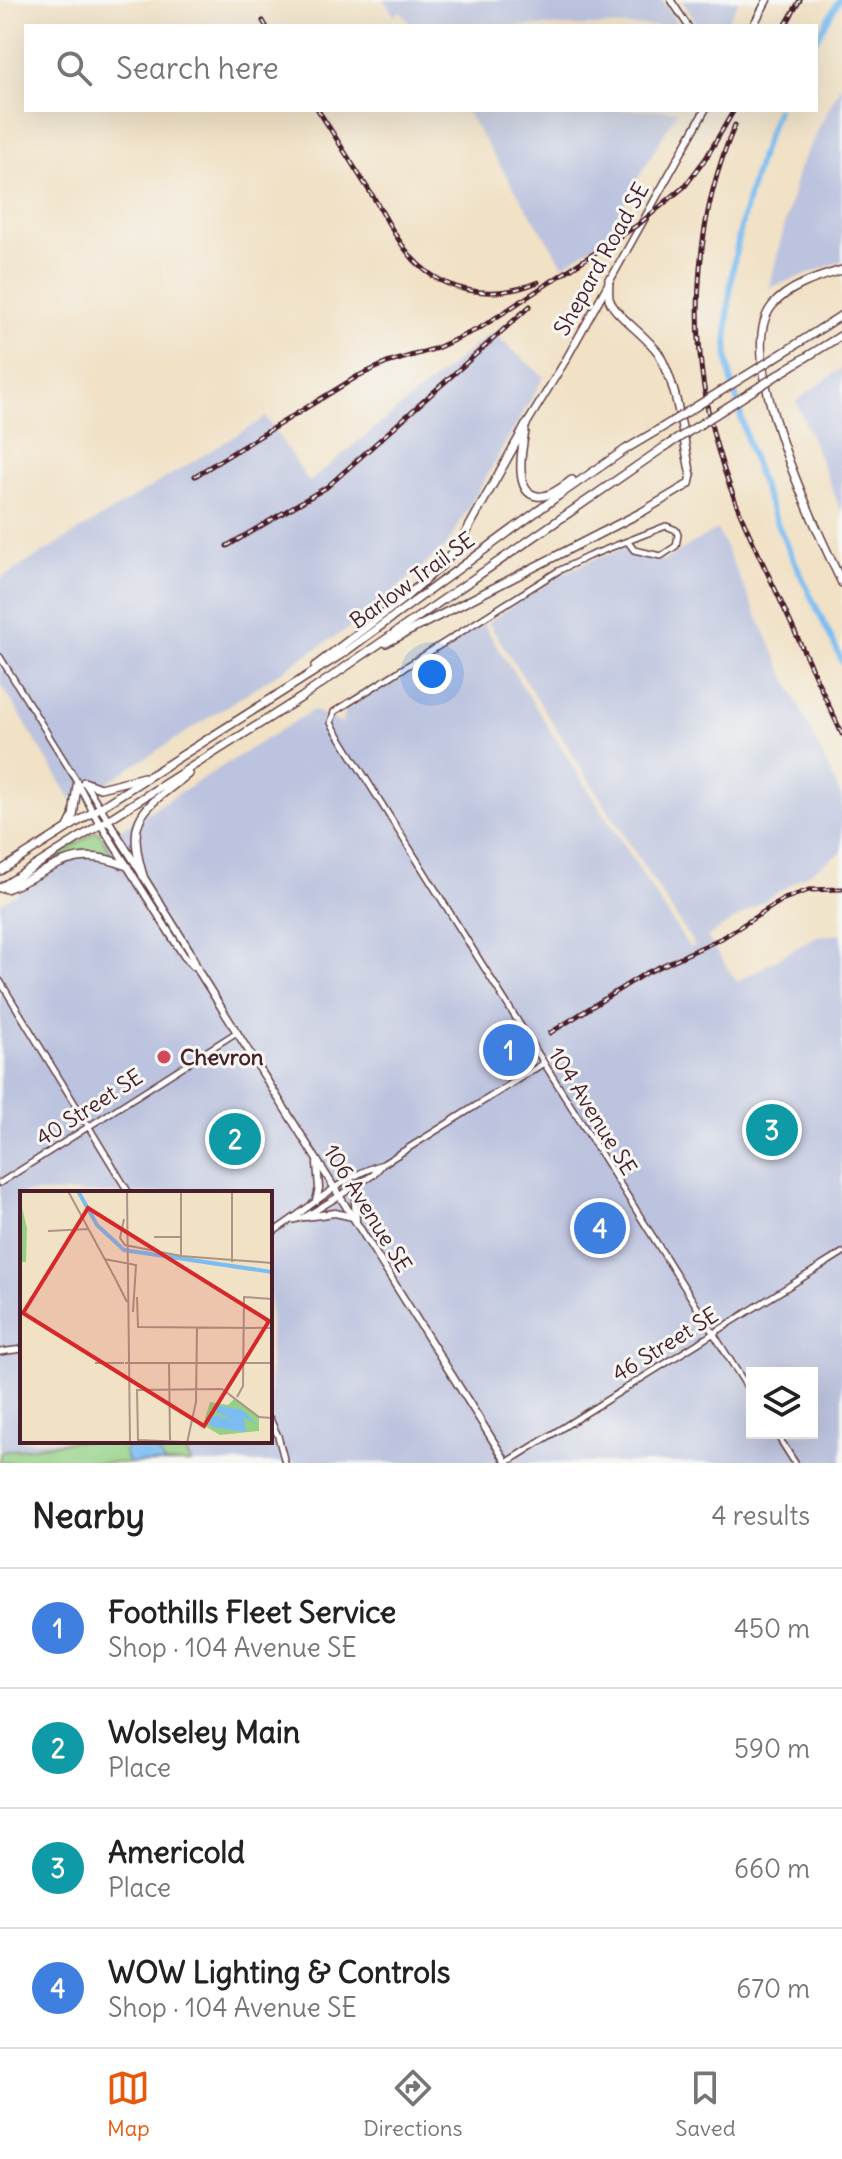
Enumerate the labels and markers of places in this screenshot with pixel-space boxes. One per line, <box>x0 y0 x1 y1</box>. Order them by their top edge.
pin: 1 <box>483 1020 535 1080</box>
place label: Chevron <box>180 1043 264 1071</box>
marker: Chevron <box>155 1048 173 1066</box>
pin: 3 <box>746 1100 798 1160</box>
pin: 2 <box>209 1109 261 1169</box>
pin: 4 <box>574 1198 626 1258</box>

